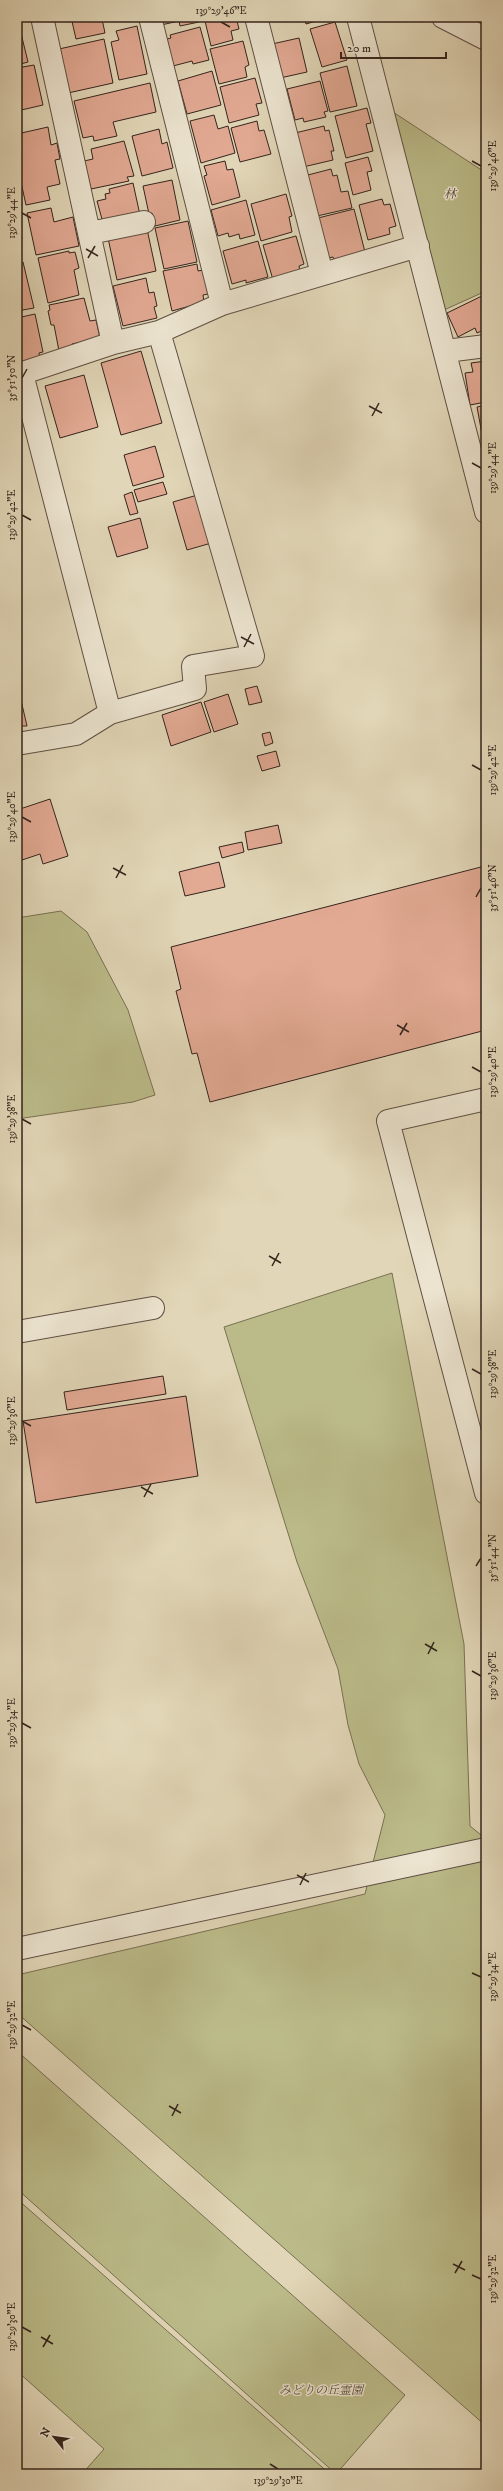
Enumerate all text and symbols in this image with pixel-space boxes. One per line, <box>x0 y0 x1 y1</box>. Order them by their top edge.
text: 139°29'46"E <box>195 5 247 17</box>
scale bar <box>341 34 446 60</box>
text: 20 m <box>347 41 371 56</box>
text: 139°29'46"E <box>487 140 499 192</box>
text: 139°29'44"E <box>6 187 18 239</box>
park label: 林 <box>444 187 458 202</box>
text: 35°51'50"N <box>6 355 18 401</box>
text: 139°29'44"E <box>487 442 499 494</box>
text: 139°29'42"E <box>6 490 18 540</box>
text: 139°29'42"E <box>487 745 499 795</box>
text: 139°29'40"E <box>6 791 18 843</box>
text: 35°51'46"N <box>487 864 499 912</box>
text: 139°29'40"E <box>487 1046 499 1098</box>
text: 139°29'38"E <box>6 1095 18 1143</box>
text: 139°29'38"E <box>487 1350 499 1398</box>
text: 139°29'36"E <box>6 1396 18 1446</box>
text: 35°51'44"N <box>487 1534 499 1582</box>
text: 139°29'36"E <box>487 1651 499 1701</box>
text: 139°29'34"E <box>6 1698 18 1748</box>
text: 139°29'34"E <box>487 1952 499 2002</box>
text: 139°29'32"E <box>6 2001 18 2049</box>
text: 139°29'32"E <box>487 2255 499 2303</box>
text: 139°29'30"E <box>6 2302 18 2352</box>
park label: みどりの丘霊園 <box>279 2383 365 2398</box>
north arrow <box>34 2417 74 2457</box>
text: N <box>38 2425 54 2440</box>
text: 139°29'30"E <box>253 2475 303 2487</box>

